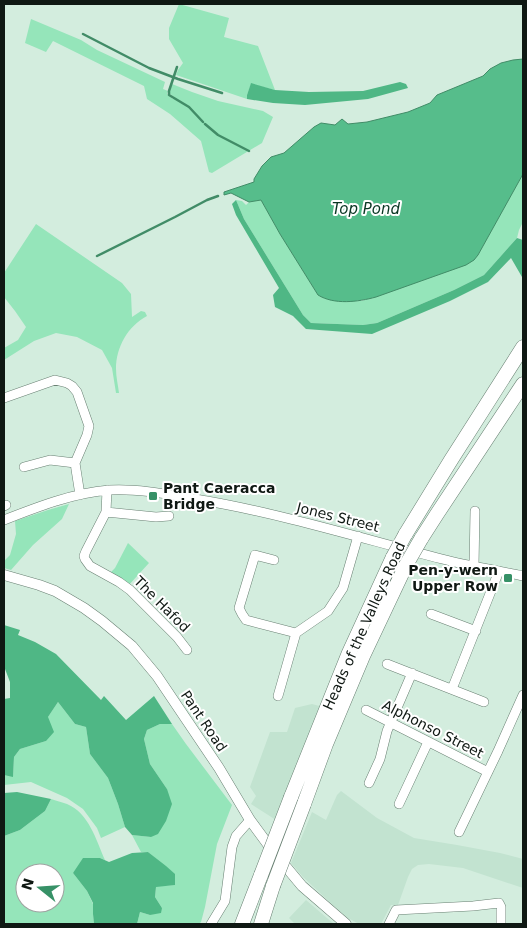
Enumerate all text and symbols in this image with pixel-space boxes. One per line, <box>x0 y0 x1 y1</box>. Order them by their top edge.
water label: Top Pond <box>332 200 400 218</box>
place label: Pant Caeracca Bridge <box>163 480 275 512</box>
marker: Pant Caeracca Bridge <box>147 490 159 502</box>
street label: Jones Street <box>294 499 381 535</box>
street label: Heads of the Valleys Road <box>320 539 408 713</box>
place label: Pen-y-wern Upper Row <box>408 562 498 594</box>
street label: The Hafod <box>130 572 193 635</box>
marker: Pen-y-wern Upper Row <box>502 572 514 584</box>
street label: Pant Road <box>178 687 230 755</box>
street label: Alphonso Street <box>380 697 487 762</box>
north arrow <box>15 863 65 913</box>
text: N <box>18 876 37 892</box>

